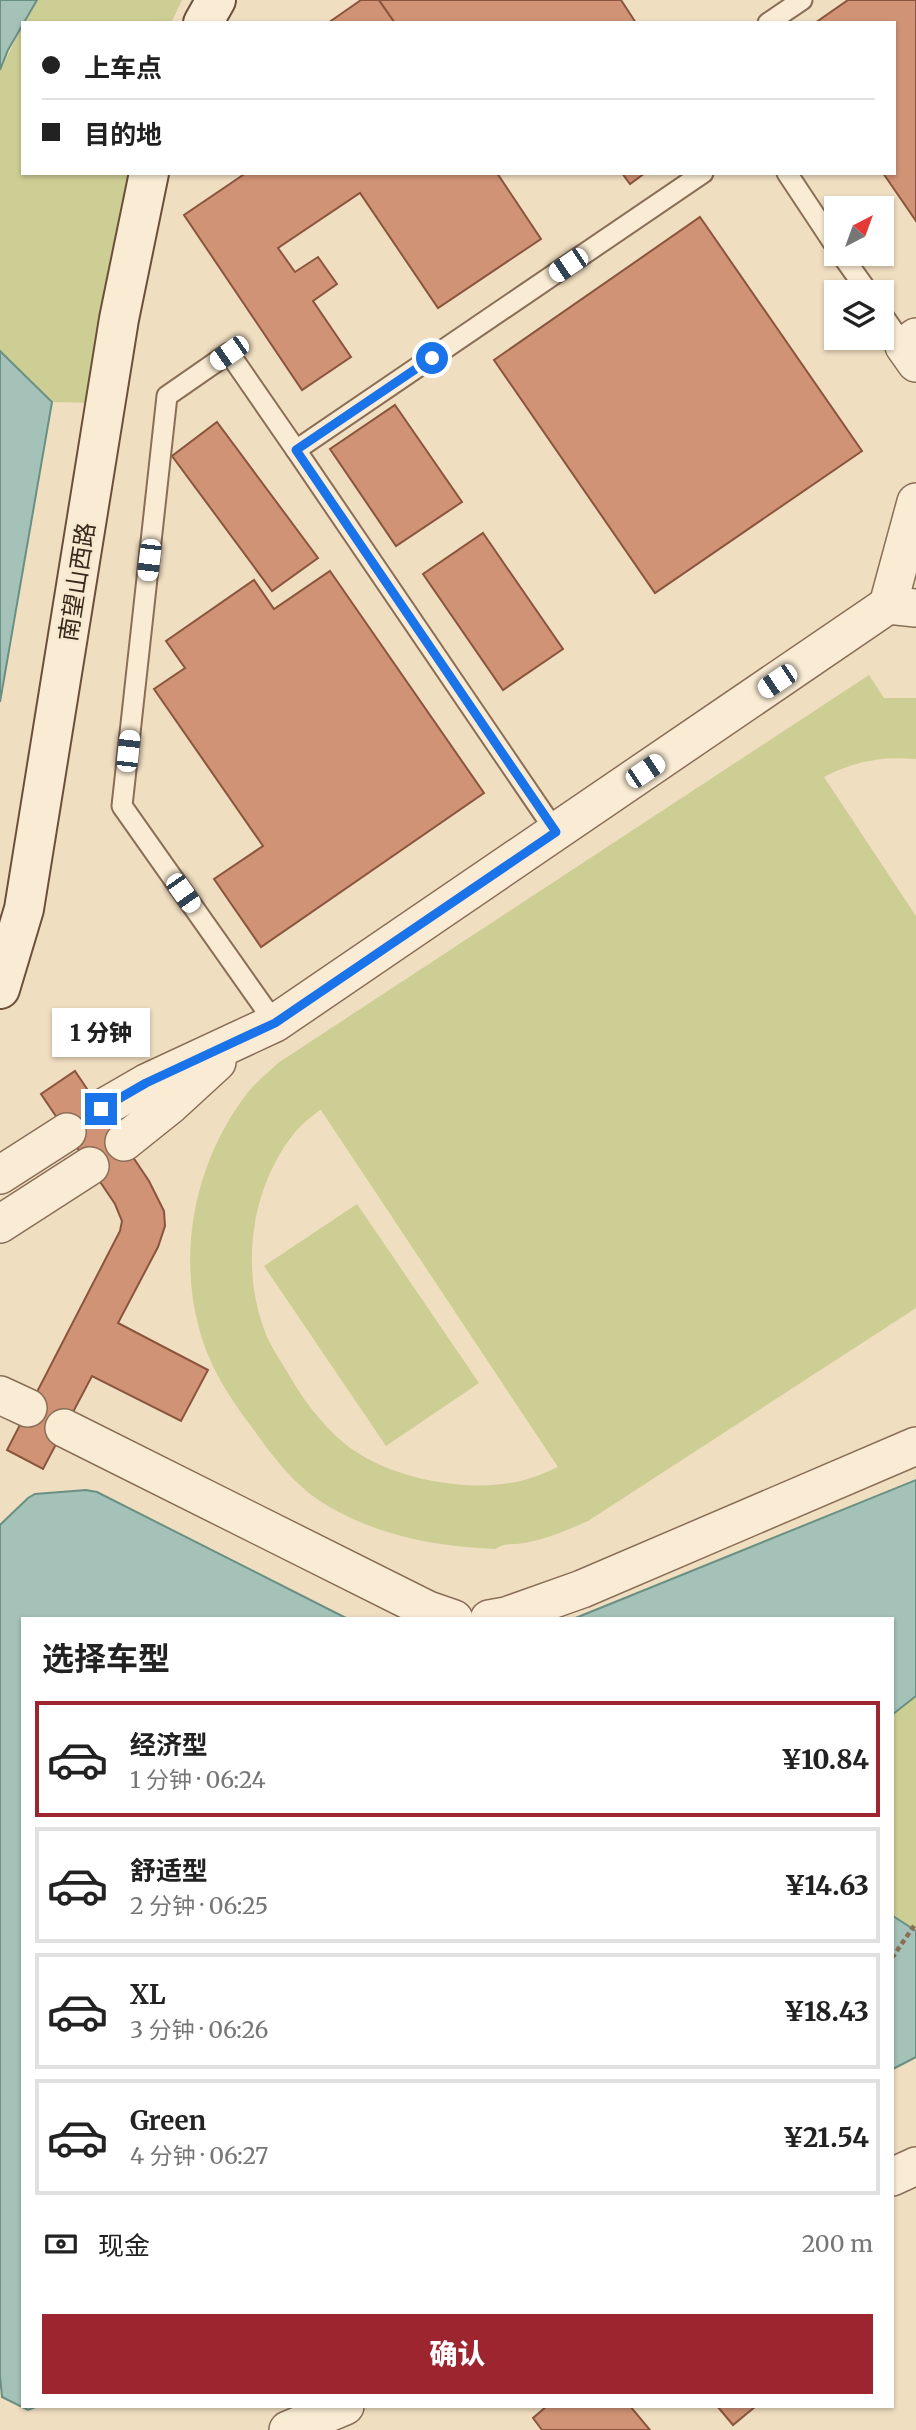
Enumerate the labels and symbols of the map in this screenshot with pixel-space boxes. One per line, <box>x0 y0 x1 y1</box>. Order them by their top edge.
north arrow <box>824 196 894 266</box>
car <box>545 245 592 285</box>
car <box>206 332 253 374</box>
route start <box>416 342 448 374</box>
street label: 南望山西路 <box>52 520 102 644</box>
car <box>137 538 162 582</box>
car <box>754 661 801 701</box>
car <box>116 729 141 773</box>
car <box>622 751 669 791</box>
car <box>163 870 204 916</box>
callout: 1 分钟 <box>52 1007 150 1056</box>
route end <box>85 1093 117 1125</box>

